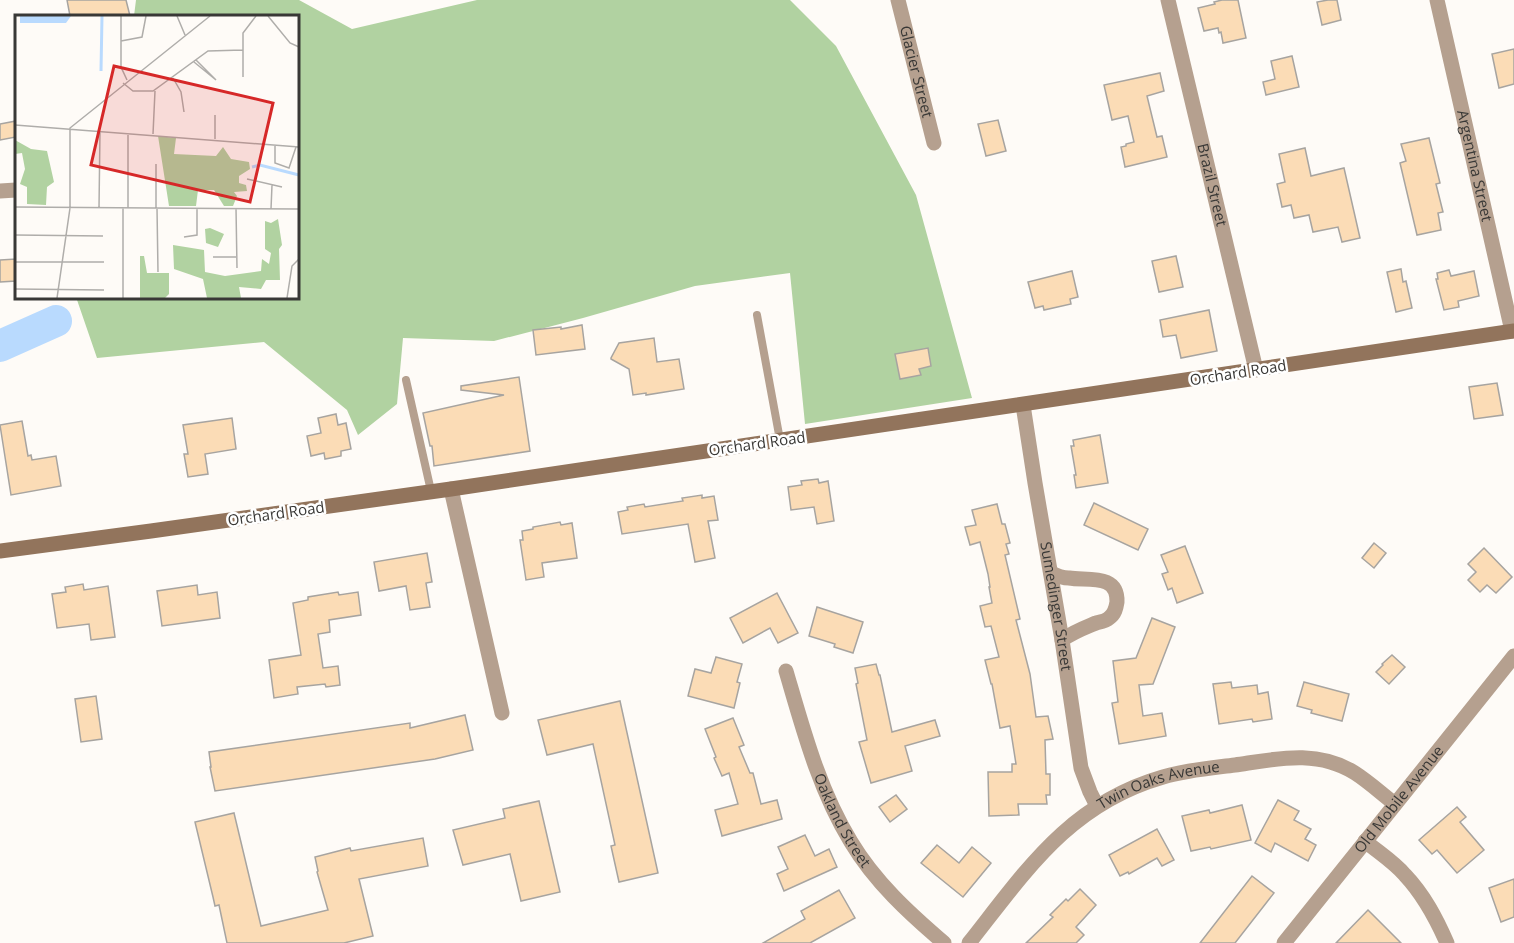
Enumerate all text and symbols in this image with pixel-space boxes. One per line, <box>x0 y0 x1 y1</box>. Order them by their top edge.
inset map <box>15 15 298 298</box>
street label: Glacier Street <box>896 23 938 120</box>
street label: Argentina Street <box>1453 108 1498 223</box>
street label: Brazil Street <box>1193 141 1232 228</box>
street label: Orchard Road <box>1188 355 1288 390</box>
street label: Orchard Road <box>707 426 807 460</box>
street label: Orchard Road <box>226 496 326 530</box>
street label: Sumedinger Street <box>1036 540 1077 672</box>
street label: Old Mobile Avenue <box>1349 741 1448 857</box>
street label: Twin Oaks Avenue <box>1093 756 1221 813</box>
street label: Oakland Street <box>810 770 876 871</box>

